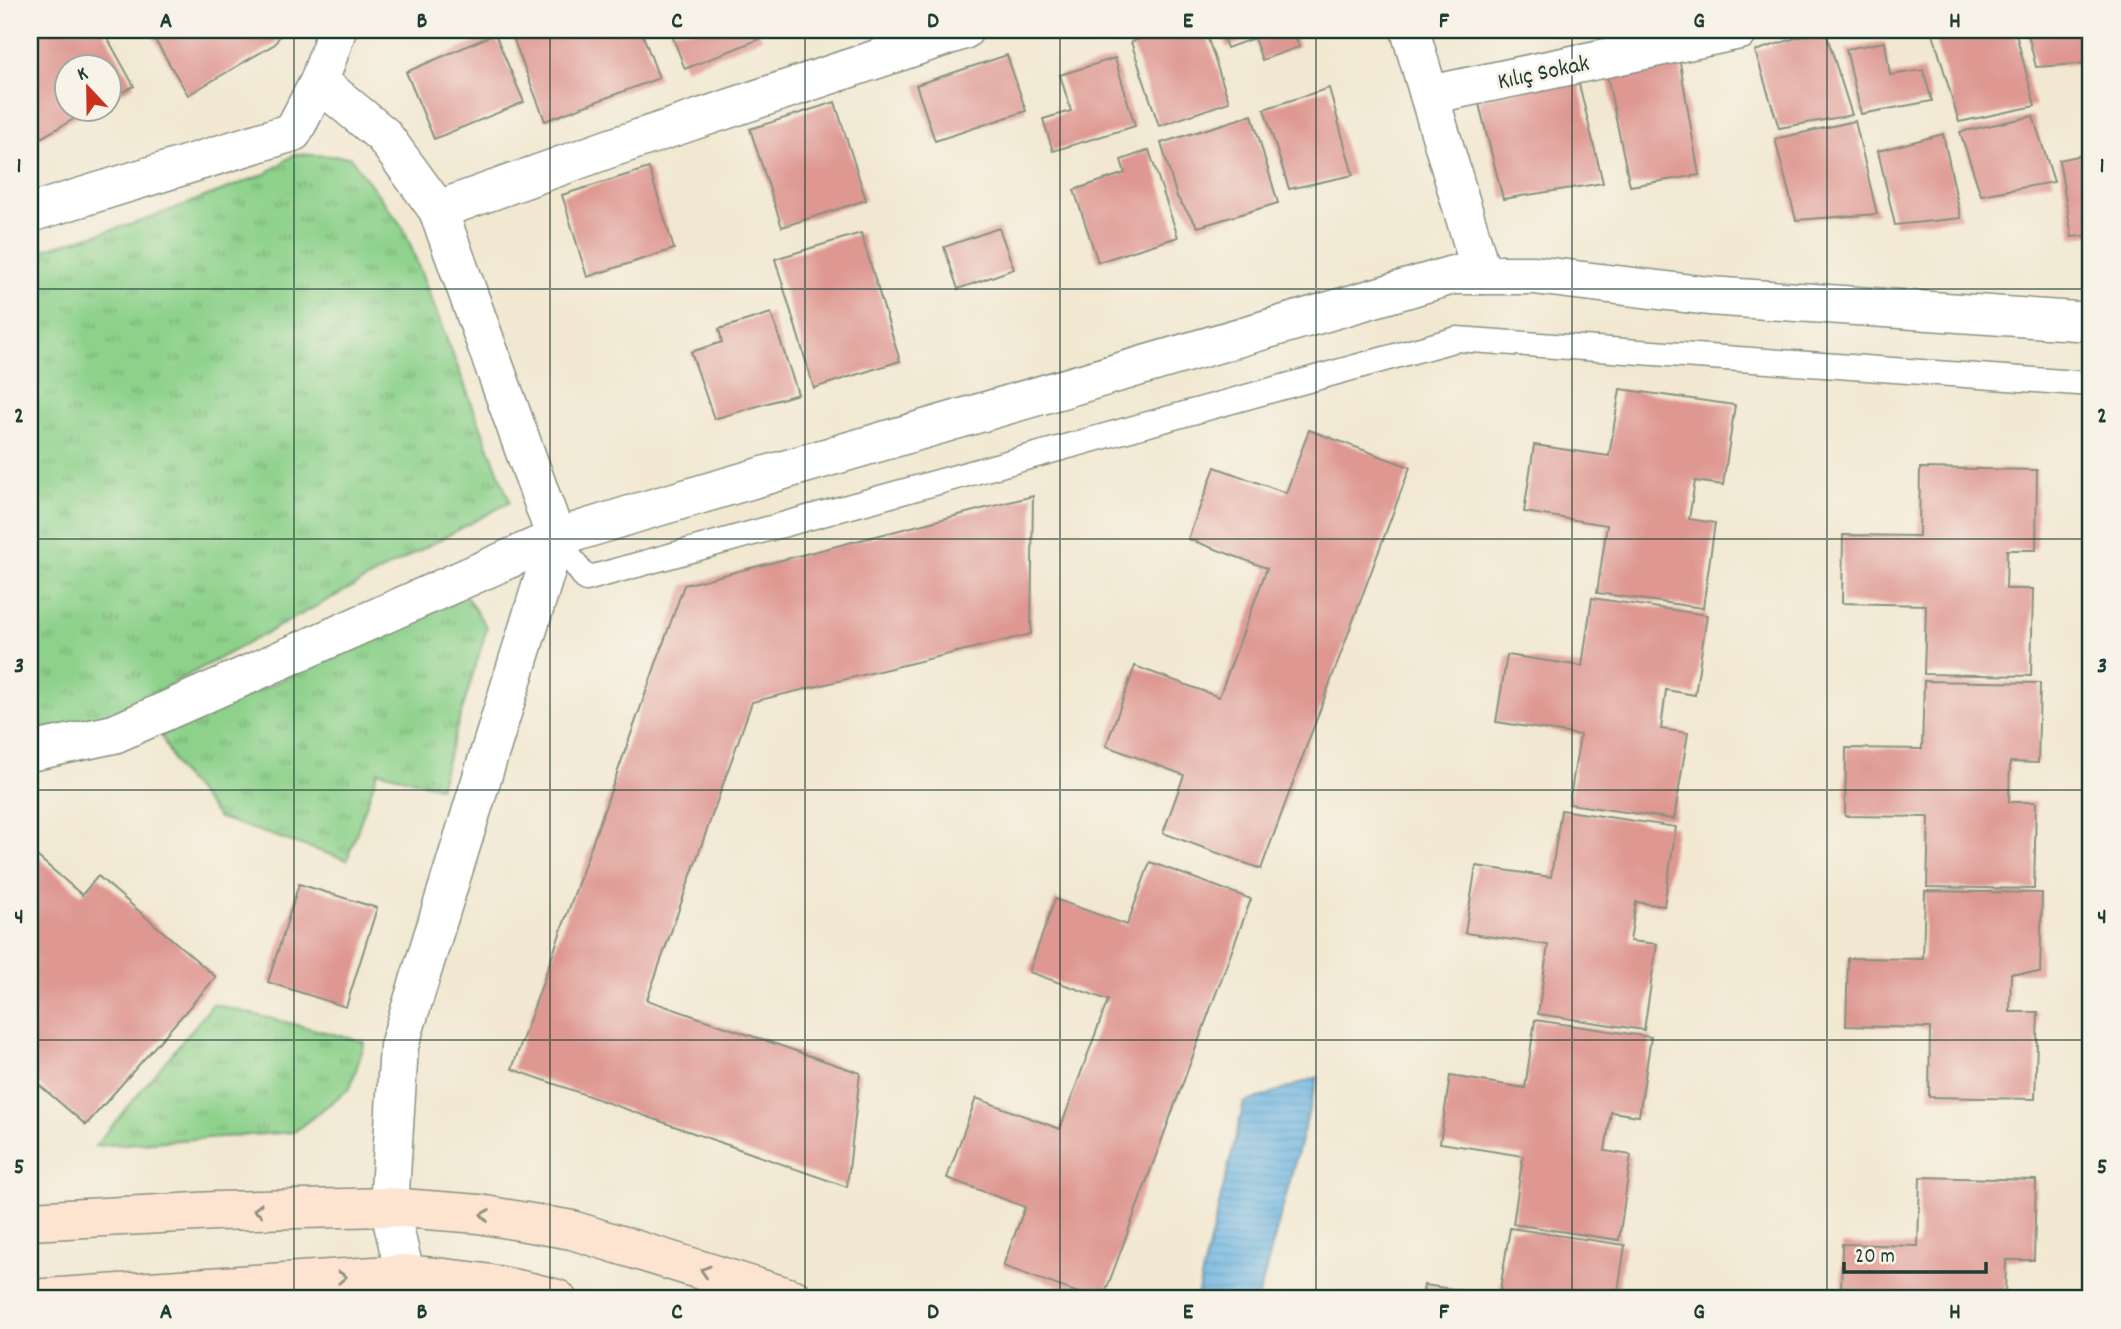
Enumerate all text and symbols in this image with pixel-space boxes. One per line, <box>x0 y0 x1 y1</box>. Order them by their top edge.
text: A <box>160 6 172 39</box>
text: B <box>417 6 428 39</box>
text: C <box>671 6 683 39</box>
text: D <box>927 6 939 39</box>
text: E <box>1183 6 1194 39</box>
text: F <box>1439 6 1450 39</box>
text: G <box>1693 6 1705 39</box>
text: H <box>1949 6 1961 39</box>
street label: Kılıç Sokak <box>1495 48 1593 100</box>
north arrow <box>52 52 122 122</box>
text: K <box>74 61 92 90</box>
text: 1 <box>16 151 22 184</box>
text: 1 <box>2099 151 2105 184</box>
text: 2 <box>14 401 24 434</box>
text: 2 <box>2097 401 2107 434</box>
text: 3 <box>14 651 24 684</box>
text: 3 <box>2097 651 2107 684</box>
text: 4 <box>14 902 24 935</box>
text: 4 <box>2097 902 2107 935</box>
text: 5 <box>14 1152 24 1185</box>
text: 5 <box>2097 1152 2107 1185</box>
one-way arrow <box>252 1202 263 1218</box>
one-way arrow <box>479 1208 491 1223</box>
scale bar <box>1844 1231 1986 1275</box>
text: 20 m <box>1855 1243 1895 1273</box>
one-way arrow <box>700 1265 712 1279</box>
one-way arrow <box>337 1270 348 1285</box>
text: A <box>160 1297 172 1329</box>
text: B <box>417 1297 428 1329</box>
text: C <box>671 1297 683 1329</box>
text: D <box>927 1297 939 1329</box>
text: E <box>1183 1297 1194 1329</box>
text: F <box>1439 1297 1450 1329</box>
text: G <box>1693 1297 1705 1329</box>
text: H <box>1949 1297 1961 1329</box>

